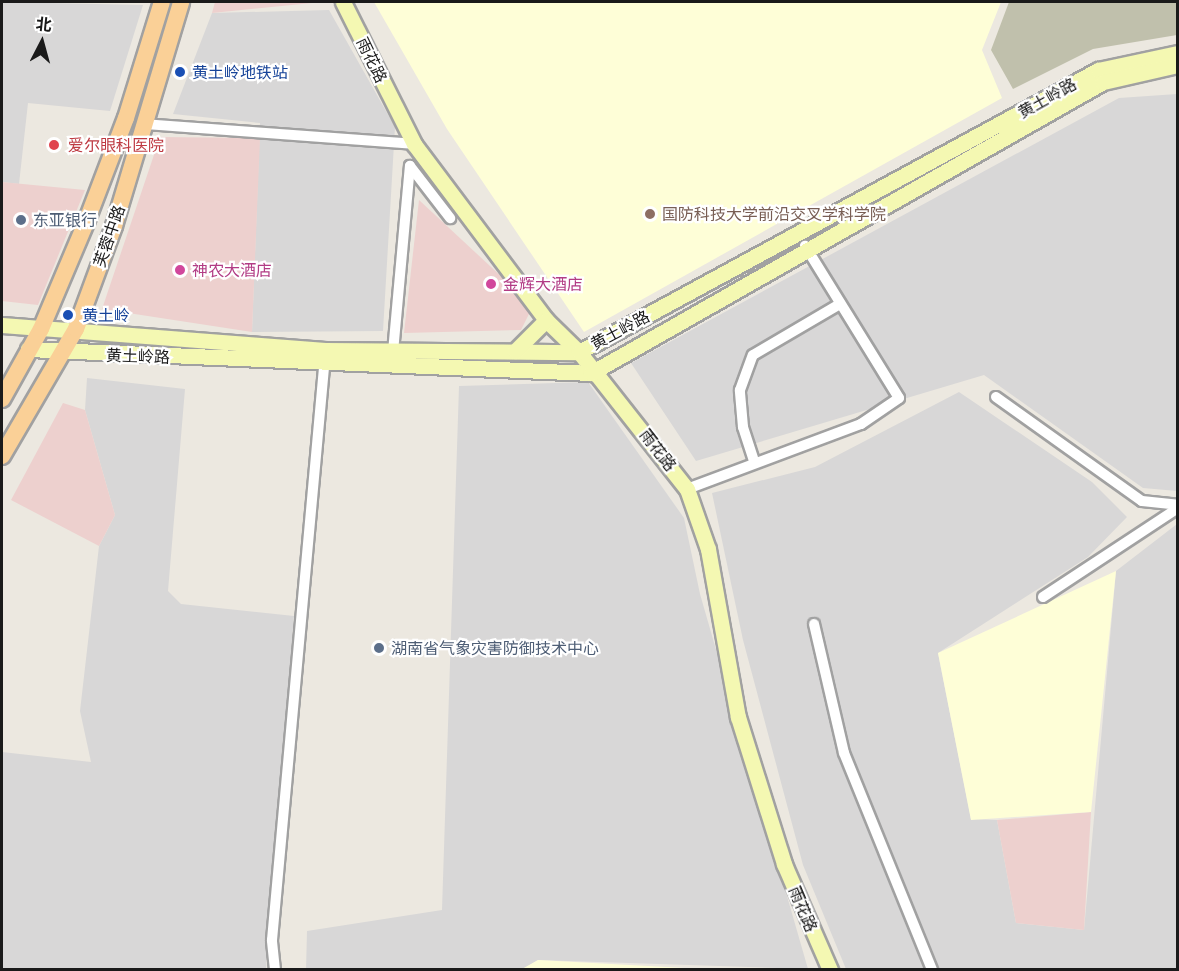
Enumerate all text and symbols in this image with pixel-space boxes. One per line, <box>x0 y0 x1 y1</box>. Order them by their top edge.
north arrow <box>12 12 72 72</box>
text: 北 <box>35 13 53 35</box>
street label: 雨花路 <box>353 34 391 86</box>
place label: 黄土岭地铁站 <box>192 62 288 82</box>
marker: 黄土岭地铁站 <box>173 65 187 79</box>
street label: 黄土岭路 <box>1014 74 1080 122</box>
place label: 爱尔眼科医院 <box>68 135 164 155</box>
marker: 爱尔眼科医院 <box>45 136 63 154</box>
street label: 芙蓉中路 <box>90 203 128 269</box>
place label: 国防科技大学前沿交叉学科学院 <box>662 204 886 224</box>
marker: 国防科技大学前沿交叉学科学院 <box>643 207 657 221</box>
place label: 东亚银行 <box>33 210 97 230</box>
marker: 东亚银行 <box>14 213 28 227</box>
place label: 神农大酒店 <box>192 260 272 280</box>
marker: 神农大酒店 <box>173 263 187 277</box>
place label: 金辉大酒店 <box>503 274 583 294</box>
marker: 金辉大酒店 <box>484 277 498 291</box>
place label: 黄土岭 <box>82 305 130 325</box>
marker: 黄土岭 <box>59 306 77 324</box>
street label: 黄土岭路 <box>587 307 653 353</box>
street label: 黄土岭路 <box>106 345 170 367</box>
street label: 雨花路 <box>636 425 680 475</box>
place label: 湖南省气象灾害防御技术中心 <box>391 638 599 658</box>
marker: 湖南省气象灾害防御技术中心 <box>372 641 386 655</box>
street label: 雨花路 <box>785 883 821 935</box>

